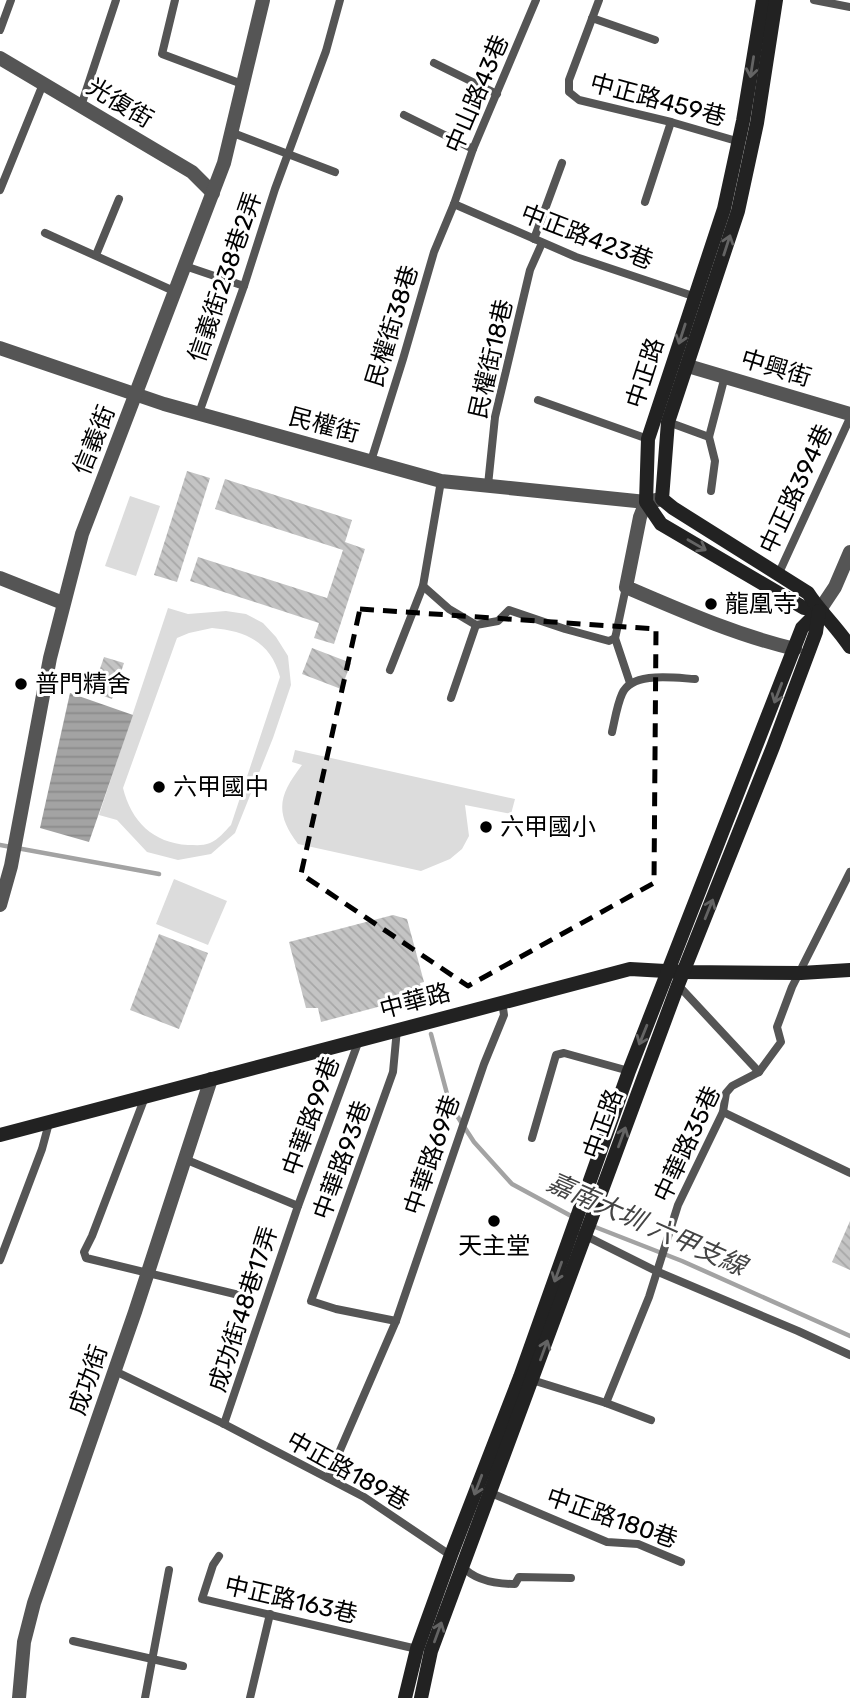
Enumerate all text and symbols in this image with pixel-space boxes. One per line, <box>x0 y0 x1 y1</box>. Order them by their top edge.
street label: 中山路43巷 <box>440 31 514 157</box>
one-way arrow <box>745 56 758 78</box>
street label: 中正路459巷 <box>587 68 729 132</box>
street label: 光復街 <box>82 72 158 134</box>
street label: 信義街238巷2弄 <box>183 188 267 366</box>
street label: 中正路423巷 <box>517 199 657 275</box>
one-way arrow <box>721 234 734 256</box>
street label: 民權街38巷 <box>360 262 424 390</box>
street label: 民權街18巷 <box>464 297 518 421</box>
one-way arrow <box>674 323 687 345</box>
street label: 中正路 <box>621 334 669 412</box>
street label: 中興街 <box>737 344 815 392</box>
street label: 信義街 <box>68 401 120 479</box>
street label: 民權街 <box>286 402 362 448</box>
street label: 中正路394巷 <box>754 420 838 558</box>
one-way arrow <box>687 538 707 552</box>
place label: 龍凰寺 <box>725 590 797 618</box>
marker: 龍凰寺 <box>703 596 719 612</box>
place label: 普門精舍 <box>35 670 131 698</box>
marker: 普門精舍 <box>13 676 29 692</box>
one-way arrow <box>771 681 784 703</box>
place label: 六甲國中 <box>173 773 269 801</box>
marker: 六甲國中 <box>151 779 167 795</box>
place label: 六甲國小 <box>500 813 596 841</box>
marker: 六甲國小 <box>478 819 494 835</box>
one-way arrow <box>703 899 716 920</box>
street label: 中華路 <box>377 978 453 1024</box>
one-way arrow <box>636 1024 649 1045</box>
street label: 中華路99巷 <box>277 1053 345 1179</box>
street label: 中華路35巷 <box>648 1082 726 1206</box>
street label: 中正路 <box>578 1085 628 1163</box>
street label: 中華路69巷 <box>398 1091 466 1219</box>
street label: 中華路93巷 <box>308 1097 376 1223</box>
one-way arrow <box>617 1126 629 1148</box>
water label: 嘉南大圳 六甲支線 <box>543 1167 754 1283</box>
marker: 天主堂 <box>486 1213 502 1229</box>
street label: 成功街48巷17弄 <box>203 1223 283 1395</box>
place label: 天主堂 <box>458 1232 530 1260</box>
one-way arrow <box>551 1261 563 1283</box>
one-way arrow <box>538 1340 551 1362</box>
street label: 成功街 <box>63 1341 113 1419</box>
street label: 中正路189巷 <box>282 1426 414 1516</box>
one-way arrow <box>470 1474 483 1495</box>
street label: 中正路180巷 <box>543 1482 681 1554</box>
street label: 中正路163巷 <box>222 1571 360 1629</box>
one-way arrow <box>433 1622 446 1644</box>

